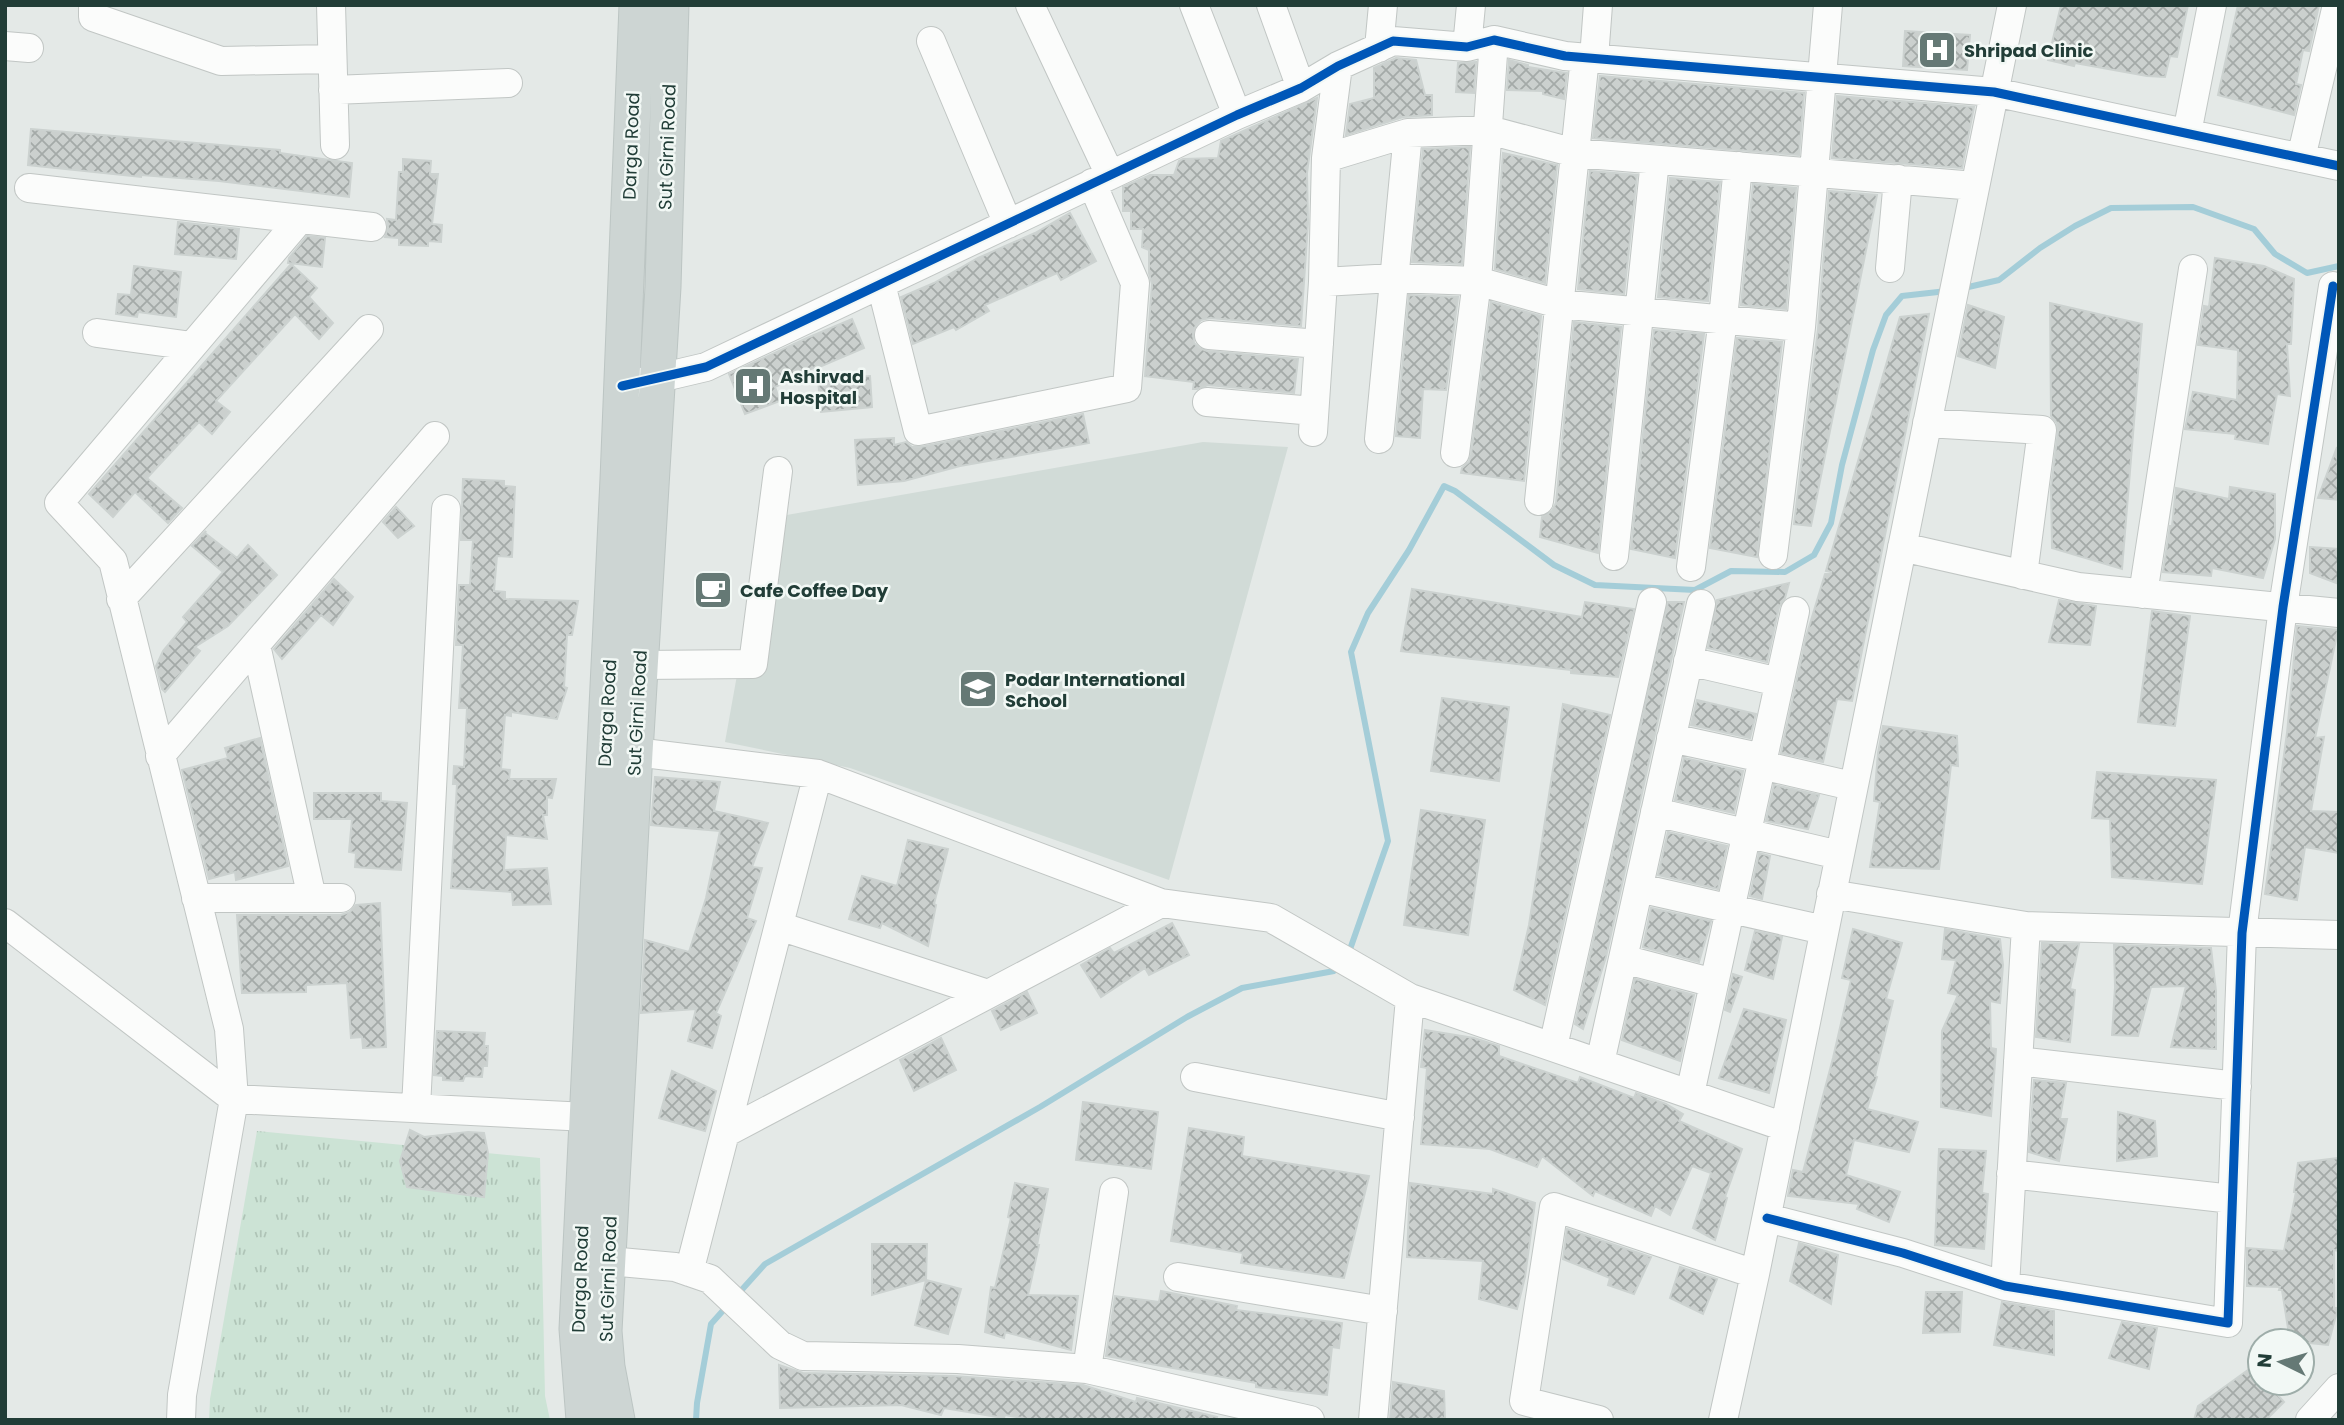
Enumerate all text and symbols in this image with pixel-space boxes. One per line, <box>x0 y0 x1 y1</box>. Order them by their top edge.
hospital icon: Shripad Clinic <box>1916 29 1958 71</box>
place label: Shripad Clinic <box>1964 38 2093 63</box>
street label: Sut Girni Road <box>652 84 682 210</box>
street label: Darga Road <box>617 92 645 200</box>
place label: Ashirvad Hospital <box>780 364 864 410</box>
hospital icon: Ashirvad Hospital <box>732 365 774 407</box>
cafe icon: Cafe Coffee Day <box>692 569 734 611</box>
place label: Cafe Coffee Day <box>740 578 889 603</box>
street label: Sut Girni Road <box>621 649 653 777</box>
street label: Darga Road <box>592 659 622 767</box>
place label: Podar International School <box>1005 667 1185 713</box>
school or university icon: Podar International School <box>957 668 999 710</box>
street label: Sut Girni Road <box>593 1216 623 1342</box>
street label: Darga Road <box>566 1225 594 1333</box>
north arrow <box>2246 1327 2316 1397</box>
text: N <box>2250 1352 2279 1369</box>

